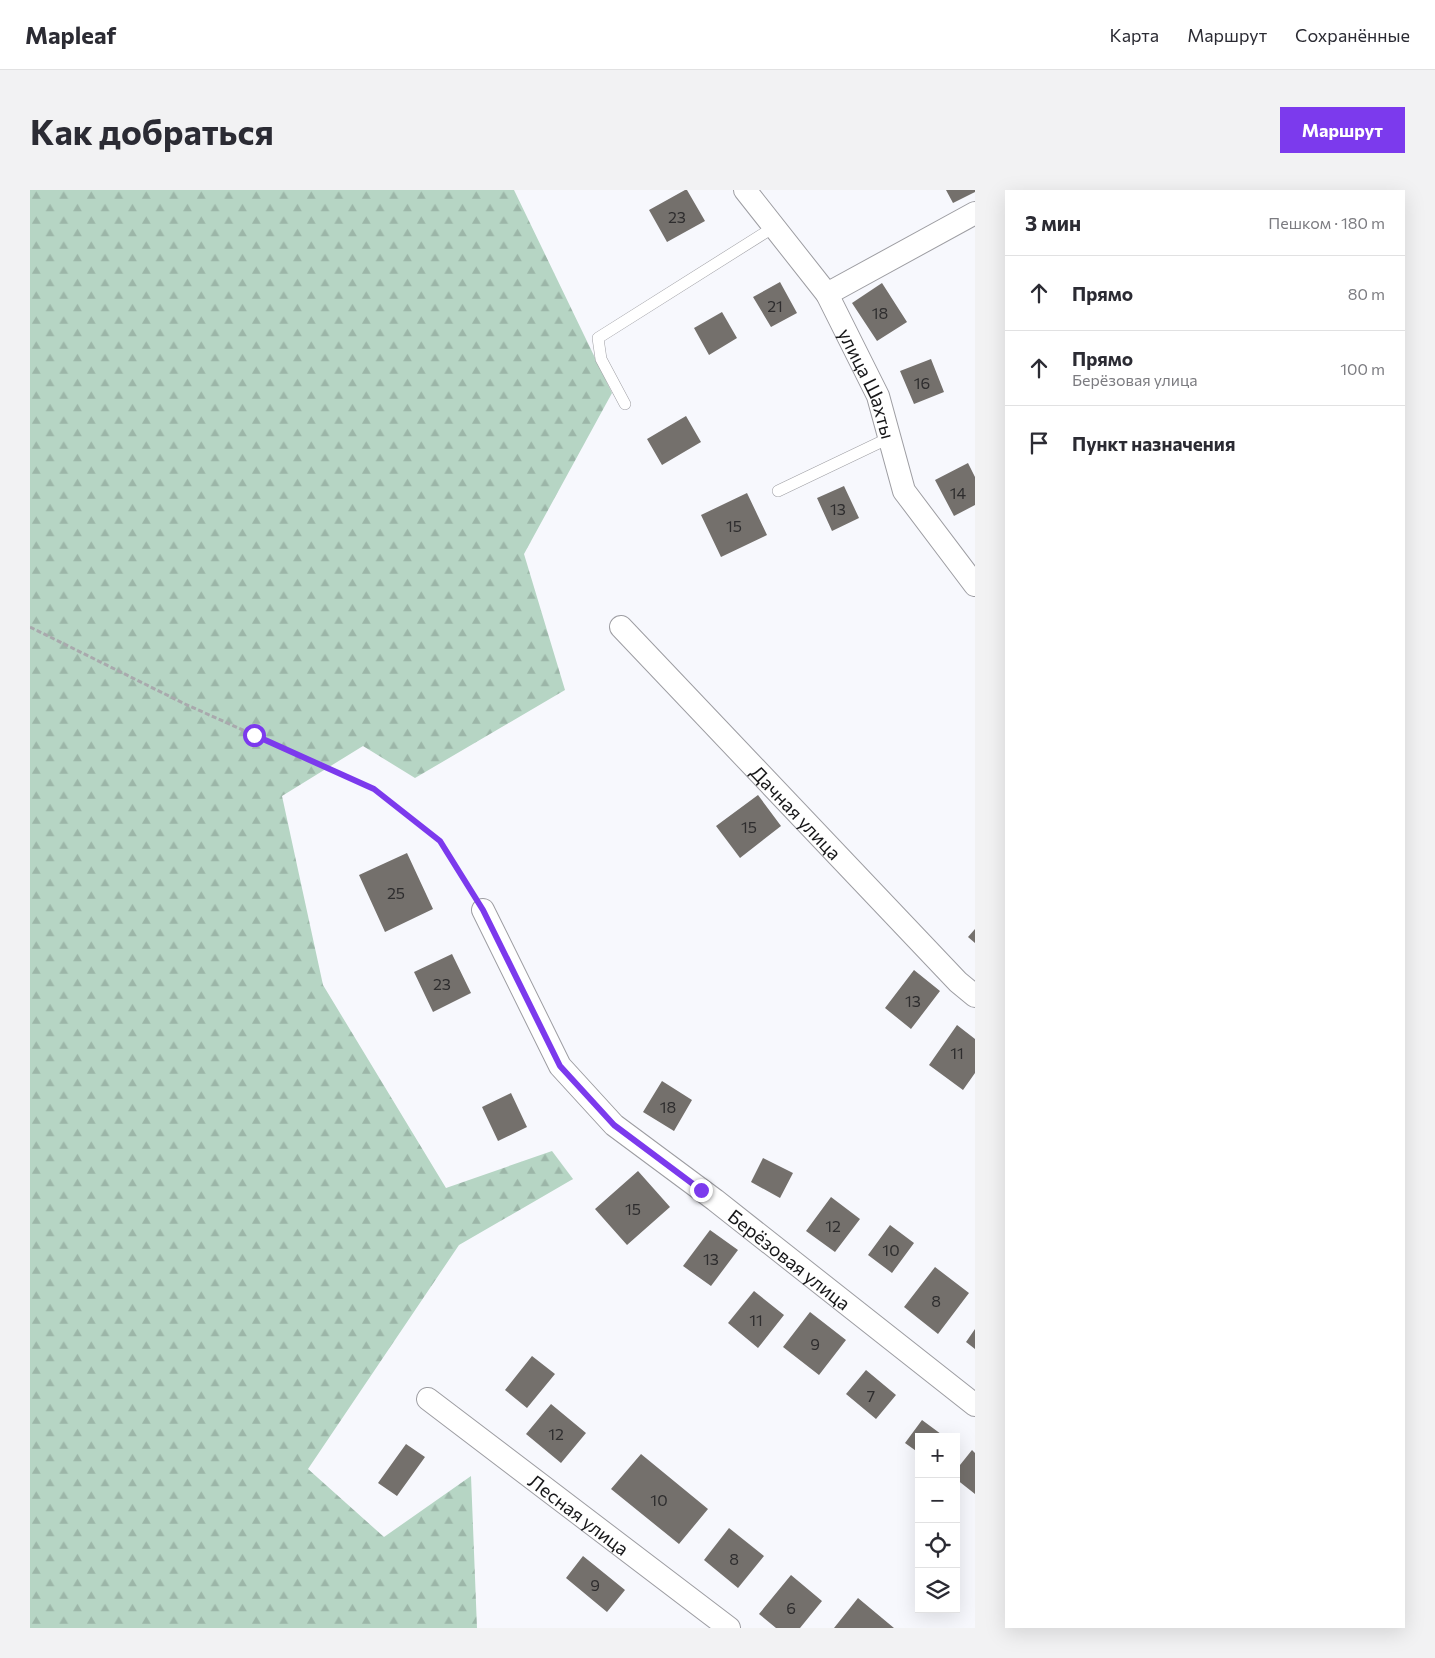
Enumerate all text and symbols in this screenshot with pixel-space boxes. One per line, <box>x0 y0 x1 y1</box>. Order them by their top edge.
text: Mapleaf <box>25 20 116 49</box>
text: Карта <box>1110 24 1159 46</box>
text: Маршрут <box>1187 24 1267 46</box>
text: Сохранённые <box>1295 24 1410 46</box>
button: Маршрут <box>1280 107 1405 153</box>
text: Как добраться <box>30 109 274 152</box>
house number: 23 <box>668 207 686 226</box>
text: 3 мин <box>1025 210 1081 235</box>
text: Пешком · 180 m <box>1268 213 1385 232</box>
icon: ahead <box>1025 279 1053 307</box>
text: Прямо <box>1072 282 1133 305</box>
text: 80 m <box>1348 284 1385 303</box>
house number: 21 <box>767 296 783 315</box>
house number: 18 <box>872 303 888 322</box>
street label: улица Шахты <box>834 324 901 441</box>
text: Прямо <box>1072 347 1133 370</box>
icon: ahead <box>1025 354 1053 382</box>
text: 100 m <box>1340 359 1385 378</box>
text: Берёзовая улица <box>1072 370 1198 389</box>
house number: 16 <box>914 373 930 392</box>
icon: arrive <box>1025 429 1053 457</box>
text: Пункт назначения <box>1072 432 1235 455</box>
house number: 14 <box>950 483 967 502</box>
house number: 13 <box>830 499 846 518</box>
house number: 15 <box>726 516 742 535</box>
route start <box>243 724 266 747</box>
street label: Дачная улица <box>747 760 847 864</box>
house number: 15 <box>741 817 757 836</box>
house number: 25 <box>387 883 405 902</box>
house number: 23 <box>433 974 451 993</box>
house number: 13 <box>905 991 921 1010</box>
house number: 11 <box>950 1043 964 1062</box>
house number: 18 <box>660 1097 676 1116</box>
route end <box>690 1179 713 1202</box>
house number: 15 <box>625 1199 641 1218</box>
street label: Берёзовая улица <box>724 1204 856 1314</box>
house number: 12 <box>825 1216 841 1235</box>
house number: 10 <box>882 1240 900 1259</box>
house number: 13 <box>703 1249 719 1268</box>
house number: 8 <box>931 1291 941 1310</box>
house number: 11 <box>749 1310 763 1329</box>
house number: 9 <box>810 1334 820 1353</box>
house number: 7 <box>867 1386 875 1405</box>
house number: 12 <box>548 1424 564 1443</box>
map controls <box>915 1433 960 1613</box>
button: + <box>915 1433 960 1478</box>
street label: Лесная улица <box>524 1469 634 1560</box>
button: − <box>915 1478 960 1523</box>
house number: 10 <box>650 1490 668 1509</box>
button: locate <box>915 1523 960 1568</box>
house number: 8 <box>729 1549 739 1568</box>
button: layers <box>915 1568 960 1613</box>
house number: 9 <box>590 1575 600 1594</box>
house number: 6 <box>786 1598 796 1617</box>

